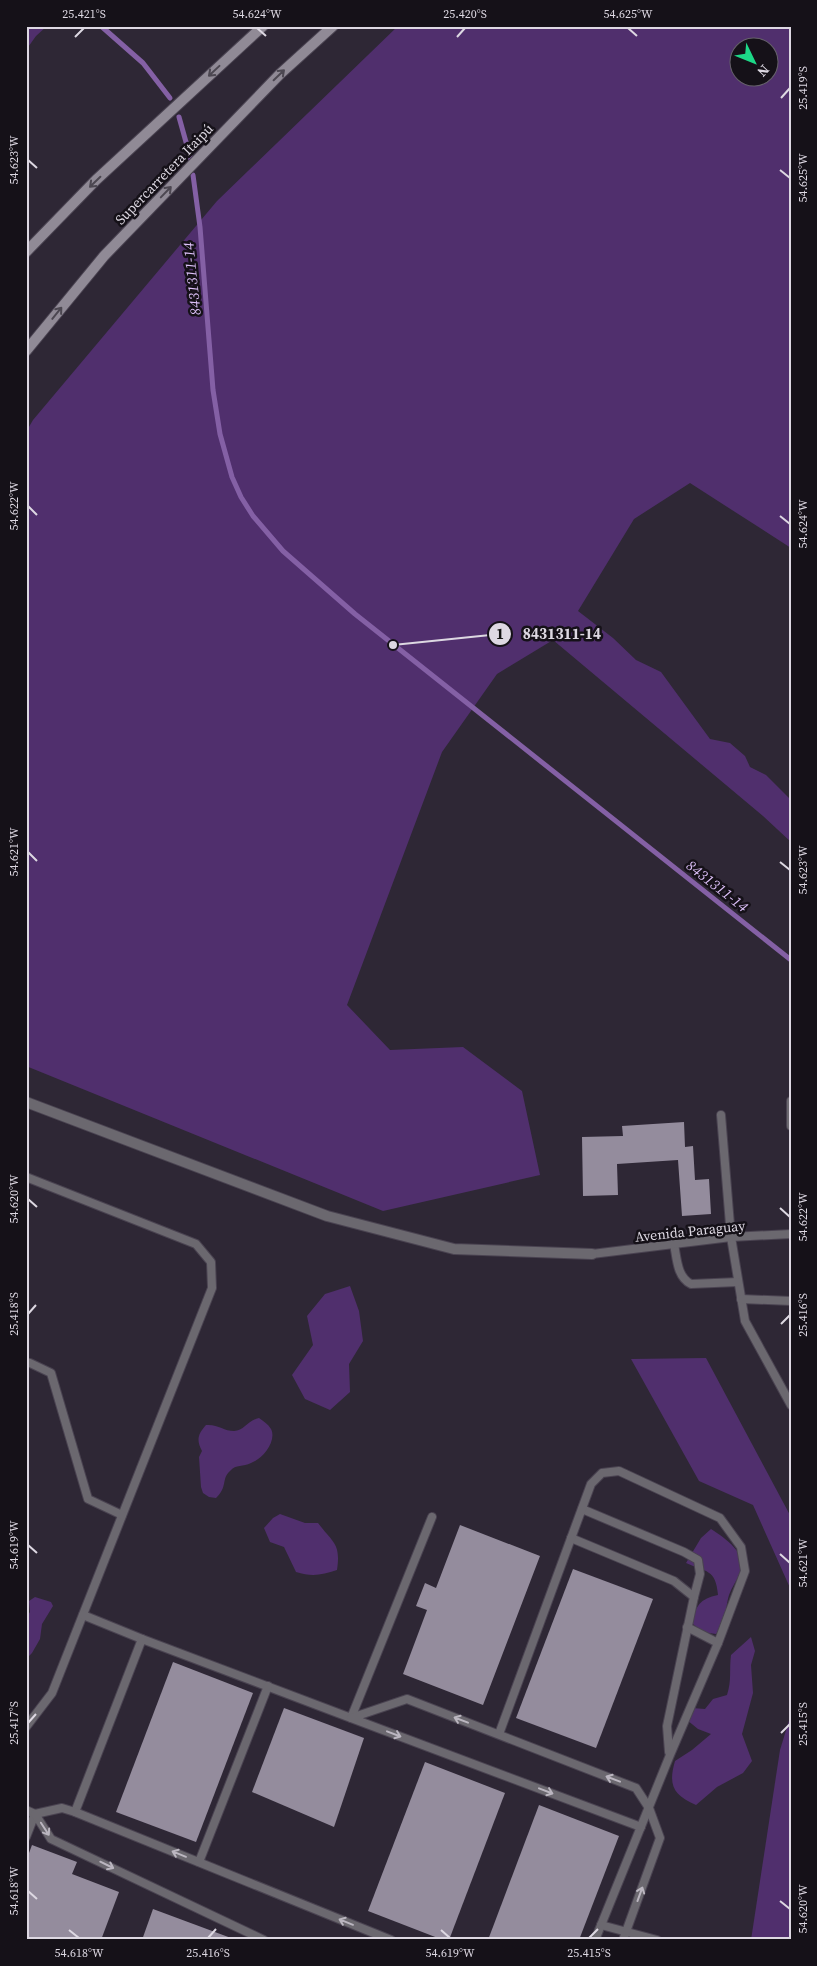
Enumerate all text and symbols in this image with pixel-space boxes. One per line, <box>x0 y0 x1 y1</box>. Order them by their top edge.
text: 25.421°S <box>62 6 106 22</box>
text: 54.624°W <box>232 6 282 22</box>
text: 25.420°S <box>443 6 487 22</box>
text: 54.625°W <box>603 6 653 22</box>
north arrow <box>730 38 780 88</box>
text: N <box>753 60 774 81</box>
one-way arrow <box>208 65 221 77</box>
text: 25.419°S <box>795 66 811 110</box>
one-way arrow <box>273 69 285 82</box>
street label: Supercarretera Itaipú <box>110 119 218 229</box>
text: 54.623°W <box>6 135 22 185</box>
text: 54.625°W <box>795 153 811 203</box>
one-way arrow <box>89 175 101 188</box>
one-way arrow <box>160 186 172 198</box>
water label: 8431311-14 <box>177 241 206 317</box>
one-way arrow <box>52 307 63 320</box>
text: 54.622°W <box>6 481 22 531</box>
text: 54.624°W <box>795 499 811 549</box>
callout: 8431311-14 <box>487 619 611 649</box>
text: 1 <box>496 623 504 644</box>
text: 8431311-14 <box>523 623 601 644</box>
text: 54.621°W <box>6 827 22 877</box>
text: 54.623°W <box>795 845 811 895</box>
water label: 8431311-14 <box>682 855 753 917</box>
text: 54.620°W <box>6 1174 22 1224</box>
text: 54.622°W <box>795 1192 811 1242</box>
street label: Avenida Paraguay <box>634 1215 747 1247</box>
text: 25.418°S <box>6 1292 22 1336</box>
text: 25.416°S <box>795 1293 811 1337</box>
text: 54.619°W <box>6 1520 22 1570</box>
text: 54.621°W <box>795 1538 811 1588</box>
text: 25.417°S <box>6 1701 22 1745</box>
text: 25.415°S <box>795 1702 811 1746</box>
one-way arrow <box>454 1715 469 1724</box>
one-way arrow <box>386 1730 401 1739</box>
one-way arrow <box>605 1774 621 1783</box>
one-way arrow <box>538 1787 553 1796</box>
one-way arrow <box>40 1822 50 1836</box>
one-way arrow <box>172 1849 187 1859</box>
one-way arrow <box>99 1860 114 1870</box>
text: 54.618°W <box>6 1866 22 1916</box>
text: 54.620°W <box>795 1884 811 1934</box>
one-way arrow <box>636 1887 645 1902</box>
one-way arrow <box>339 1916 354 1926</box>
text: 54.618°W <box>54 1945 104 1961</box>
text: 25.416°S <box>186 1945 230 1961</box>
text: 54.619°W <box>425 1945 475 1961</box>
text: 25.415°S <box>567 1945 611 1961</box>

